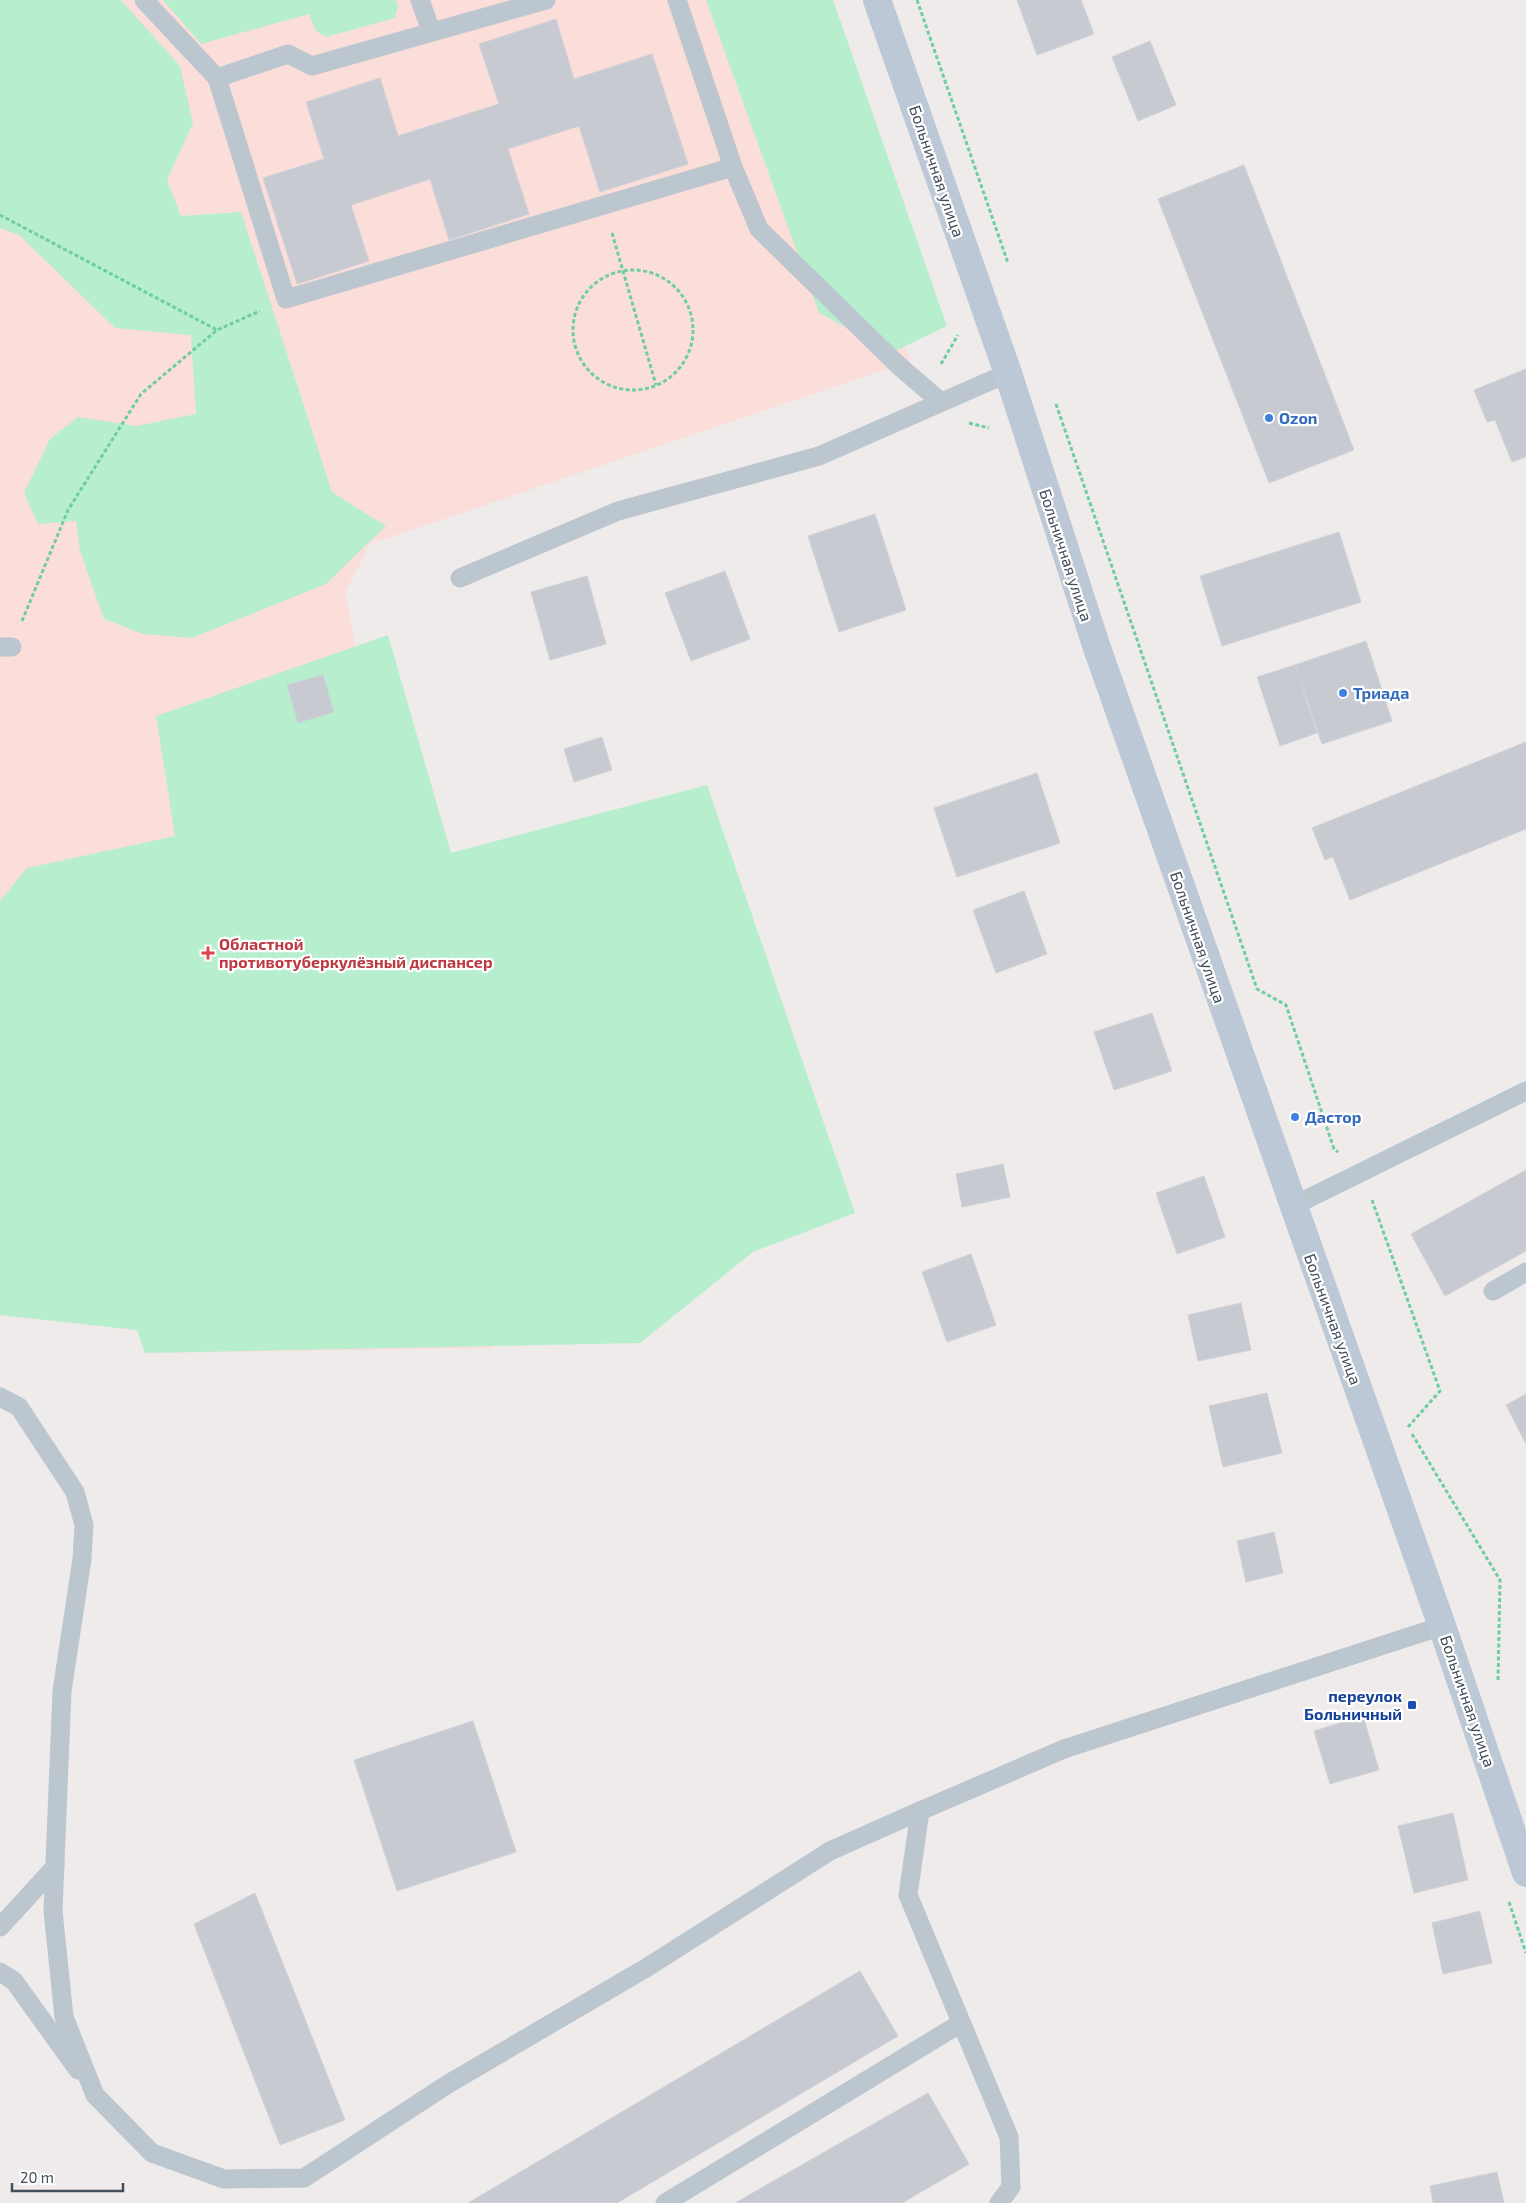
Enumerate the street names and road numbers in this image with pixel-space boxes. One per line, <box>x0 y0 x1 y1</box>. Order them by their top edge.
street label: Больничная улица <box>905 102 969 240</box>
street label: Больничная улица <box>1035 486 1097 624</box>
street label: Больничная улица <box>1166 868 1230 1006</box>
street label: Больничная улица <box>1300 1251 1366 1387</box>
street label: Больничная улица <box>1436 1632 1500 1770</box>

